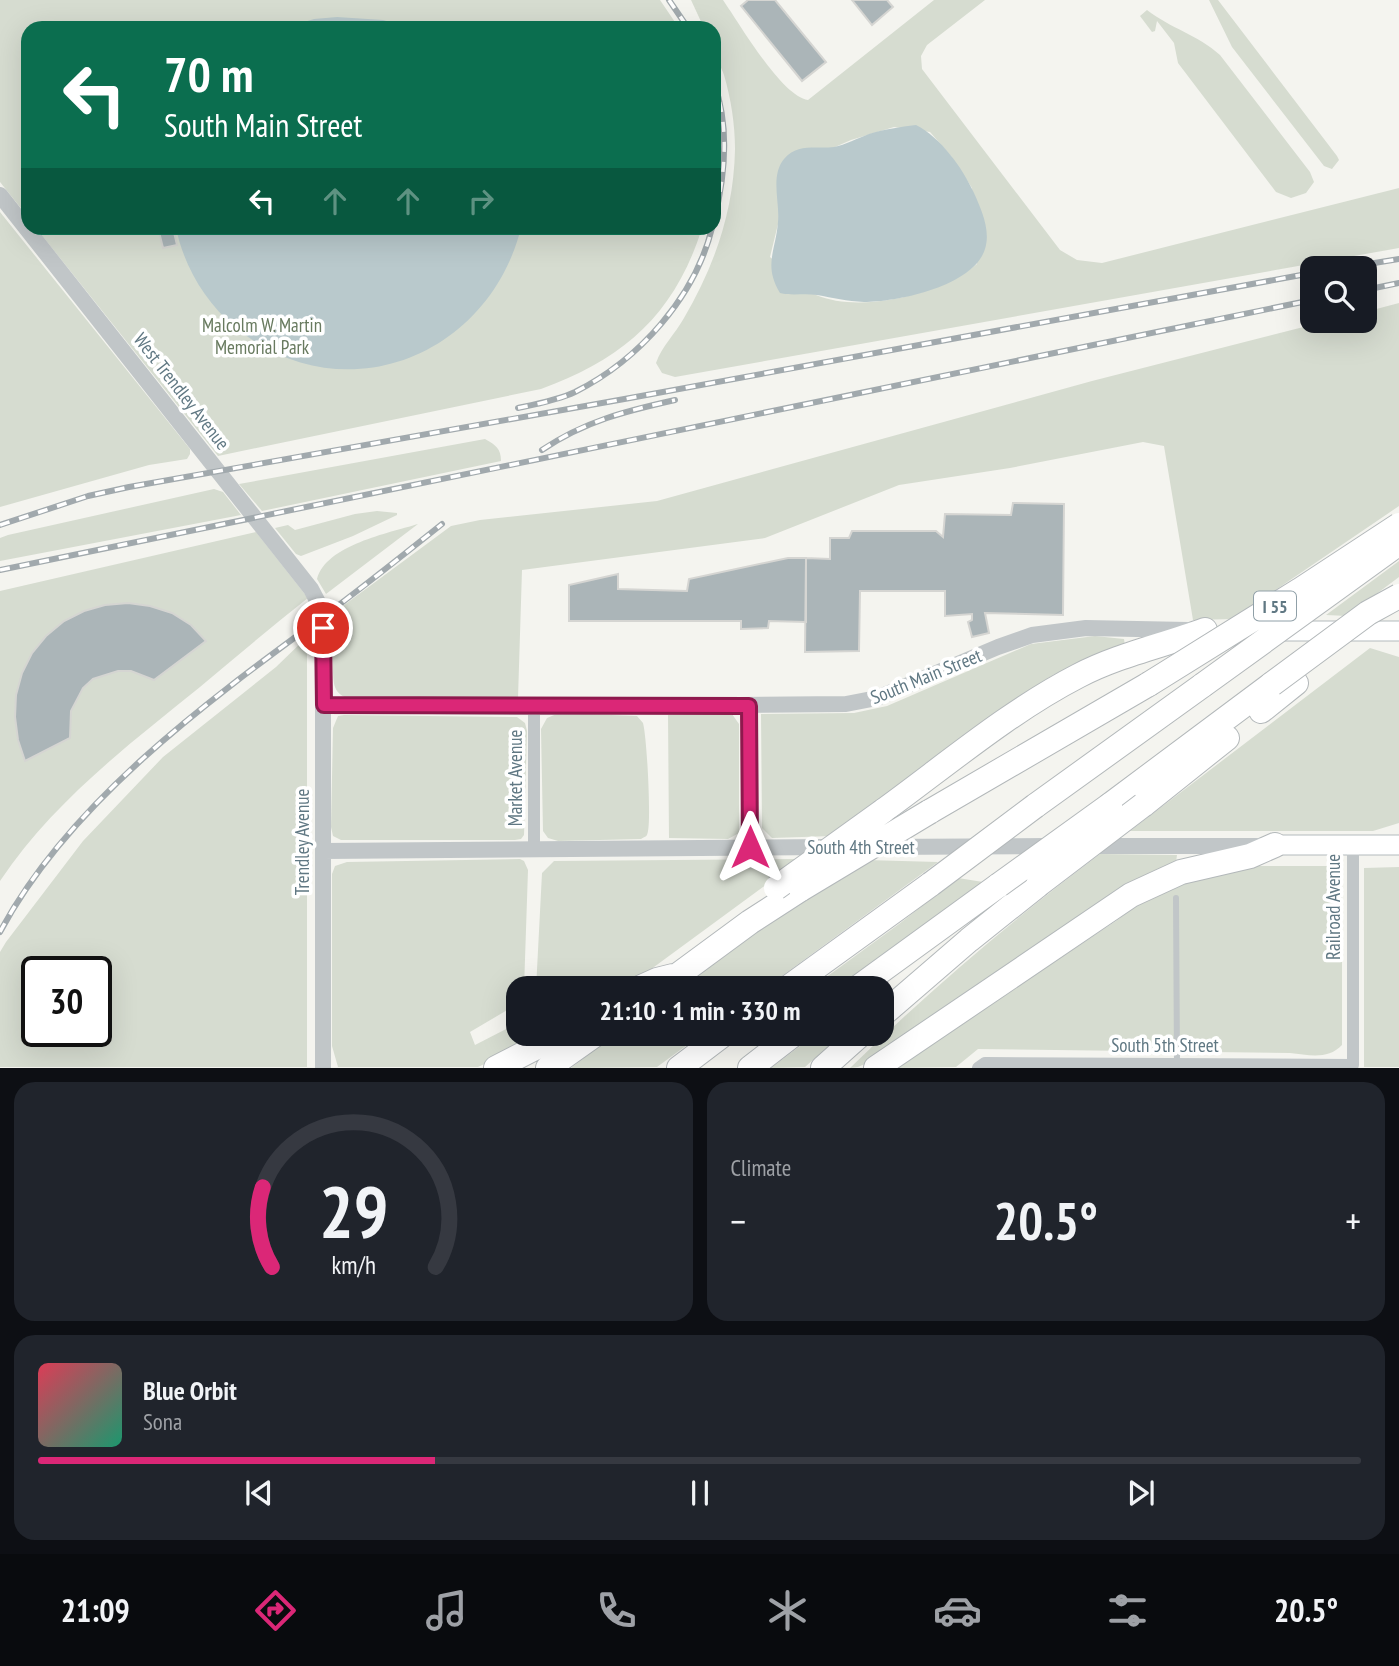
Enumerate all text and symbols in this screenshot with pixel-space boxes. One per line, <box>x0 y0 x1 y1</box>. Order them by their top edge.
text: 70 m <box>164 42 253 106</box>
icon: left <box>49 49 140 140</box>
text: South Main Street <box>164 104 362 146</box>
icon: left <box>243 182 281 220</box>
icon: ahead <box>316 182 354 220</box>
icon: ahead <box>389 182 427 220</box>
icon: right <box>462 182 500 220</box>
map controls <box>1300 256 1377 333</box>
button: search <box>1300 256 1377 333</box>
park label: Malcolm W. Martin Memorial Park <box>202 313 322 359</box>
street label: West Trendley Avenue <box>129 328 235 454</box>
road number: I 55 <box>1254 592 1296 620</box>
pin <box>293 598 353 658</box>
icon: arrive <box>304 609 342 647</box>
street label: South Main Street <box>867 643 986 709</box>
street label: Market Avenue <box>503 729 527 826</box>
street label: Trendley Avenue <box>290 789 314 895</box>
position arrow <box>713 810 787 884</box>
street label: South 4th Street <box>807 835 916 859</box>
street label: Railroad Avenue <box>1321 854 1345 960</box>
speed limit sign: 30 <box>21 956 112 1047</box>
text: 21:10 · 1 min · 330 m <box>600 994 800 1027</box>
street label: South 5th Street <box>1111 1033 1220 1057</box>
text: Climate <box>731 1153 791 1182</box>
text: 29 <box>318 1164 388 1258</box>
text: 20.5° <box>993 1187 1098 1254</box>
text: − <box>731 1196 746 1245</box>
text: + <box>1345 1196 1361 1245</box>
text: km/h <box>331 1249 375 1281</box>
text: Blue Orbit <box>143 1374 237 1407</box>
text: Sona <box>143 1407 182 1436</box>
icon: previous <box>240 1474 278 1512</box>
icon: pause <box>681 1474 719 1512</box>
icon: next <box>1122 1474 1160 1512</box>
icon: directions <box>251 1586 300 1635</box>
icon: music <box>422 1586 471 1635</box>
icon: phone <box>592 1586 641 1635</box>
icon: climate <box>763 1586 812 1635</box>
icon: car <box>933 1586 982 1635</box>
icon: filters <box>1103 1586 1152 1635</box>
text: 21:09 <box>61 1589 130 1631</box>
text: 20.5° <box>1274 1589 1338 1631</box>

